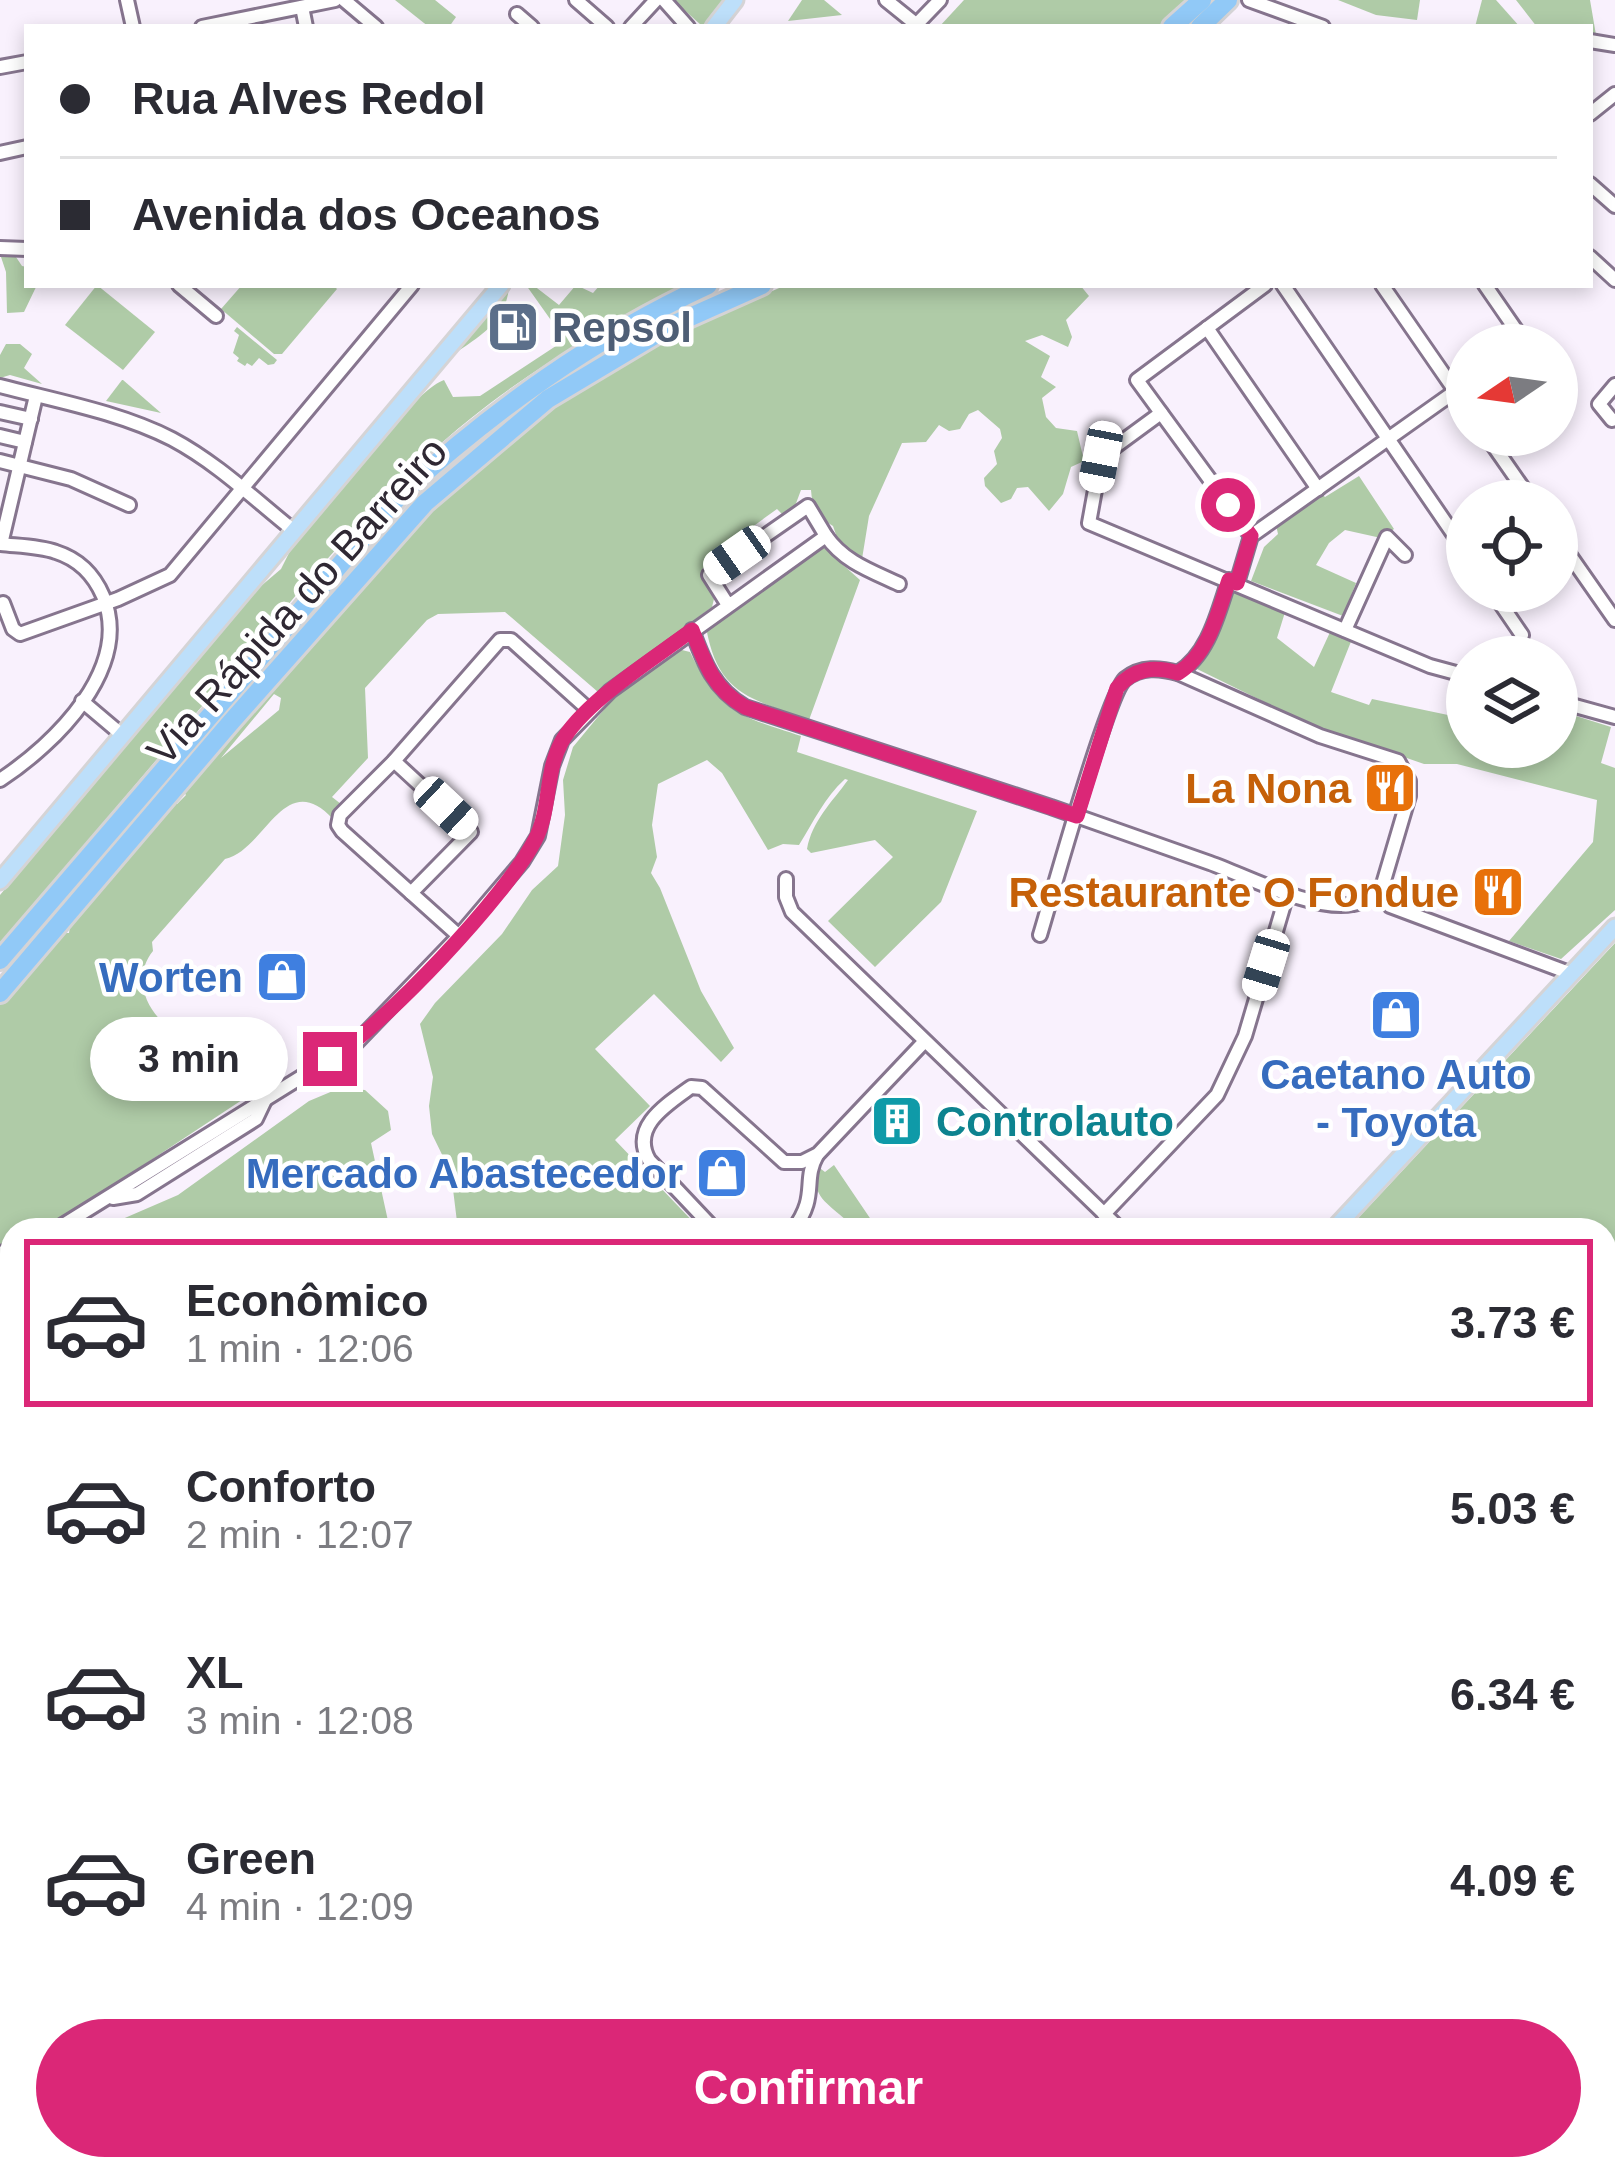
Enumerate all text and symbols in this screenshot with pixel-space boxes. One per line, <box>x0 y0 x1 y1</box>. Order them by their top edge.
text: Rua Alves Redol <box>132 73 485 124</box>
text: Avenida dos Oceanos <box>132 189 600 240</box>
fuel station icon: Repsol <box>485 299 541 355</box>
place label: Repsol <box>552 304 692 351</box>
north arrow <box>1446 324 1578 456</box>
map controls <box>1446 324 1578 768</box>
car <box>1076 418 1126 496</box>
street label: Via Rápida do Barreiro <box>138 428 456 774</box>
route start <box>1201 478 1255 532</box>
button: locate <box>1446 480 1578 612</box>
car <box>697 520 777 590</box>
button: layers <box>1446 636 1578 768</box>
restaurant icon: La Nona <box>1362 760 1418 816</box>
place label: La Nona <box>1185 765 1352 812</box>
car <box>407 770 485 846</box>
restaurant icon: Restaurante O Fondue <box>1470 864 1526 920</box>
place label: Restaurante O Fondue <box>1009 869 1459 916</box>
car <box>1238 925 1294 1005</box>
shop icon: Worten <box>254 949 310 1005</box>
place label: Worten <box>99 954 243 1001</box>
shop icon: Caetano Auto - Toyota <box>1368 987 1424 1043</box>
callout: 3 min <box>90 1017 288 1101</box>
route end <box>303 1032 357 1086</box>
text: 3 min <box>138 1037 240 1080</box>
place label: Caetano Auto - Toyota <box>1260 1051 1532 1146</box>
building icon: Controlauto <box>869 1093 925 1149</box>
place label: Controlauto <box>936 1098 1174 1145</box>
shop icon: Mercado Abastecedor <box>694 1145 750 1201</box>
place label: Mercado Abastecedor <box>246 1150 683 1197</box>
icon: car <box>42 1269 150 1377</box>
text: Econômico <box>186 1275 429 1326</box>
text: 3.73 € <box>1450 1297 1575 1348</box>
text: 1 min · 12:06 <box>186 1327 414 1370</box>
icon: car <box>42 1455 150 1563</box>
text: Conforto <box>186 1461 376 1512</box>
text: 5.03 € <box>1450 1483 1575 1534</box>
text: 2 min · 12:07 <box>186 1513 414 1556</box>
icon: car <box>42 1641 150 1749</box>
text: XL <box>186 1647 244 1698</box>
text: 6.34 € <box>1450 1669 1575 1720</box>
text: 3 min · 12:08 <box>186 1699 414 1742</box>
icon: car <box>42 1827 150 1935</box>
text: Green <box>186 1833 316 1884</box>
text: 4.09 € <box>1450 1855 1575 1906</box>
text: 4 min · 12:09 <box>186 1885 414 1928</box>
button: Confirmar <box>36 2019 1581 2157</box>

